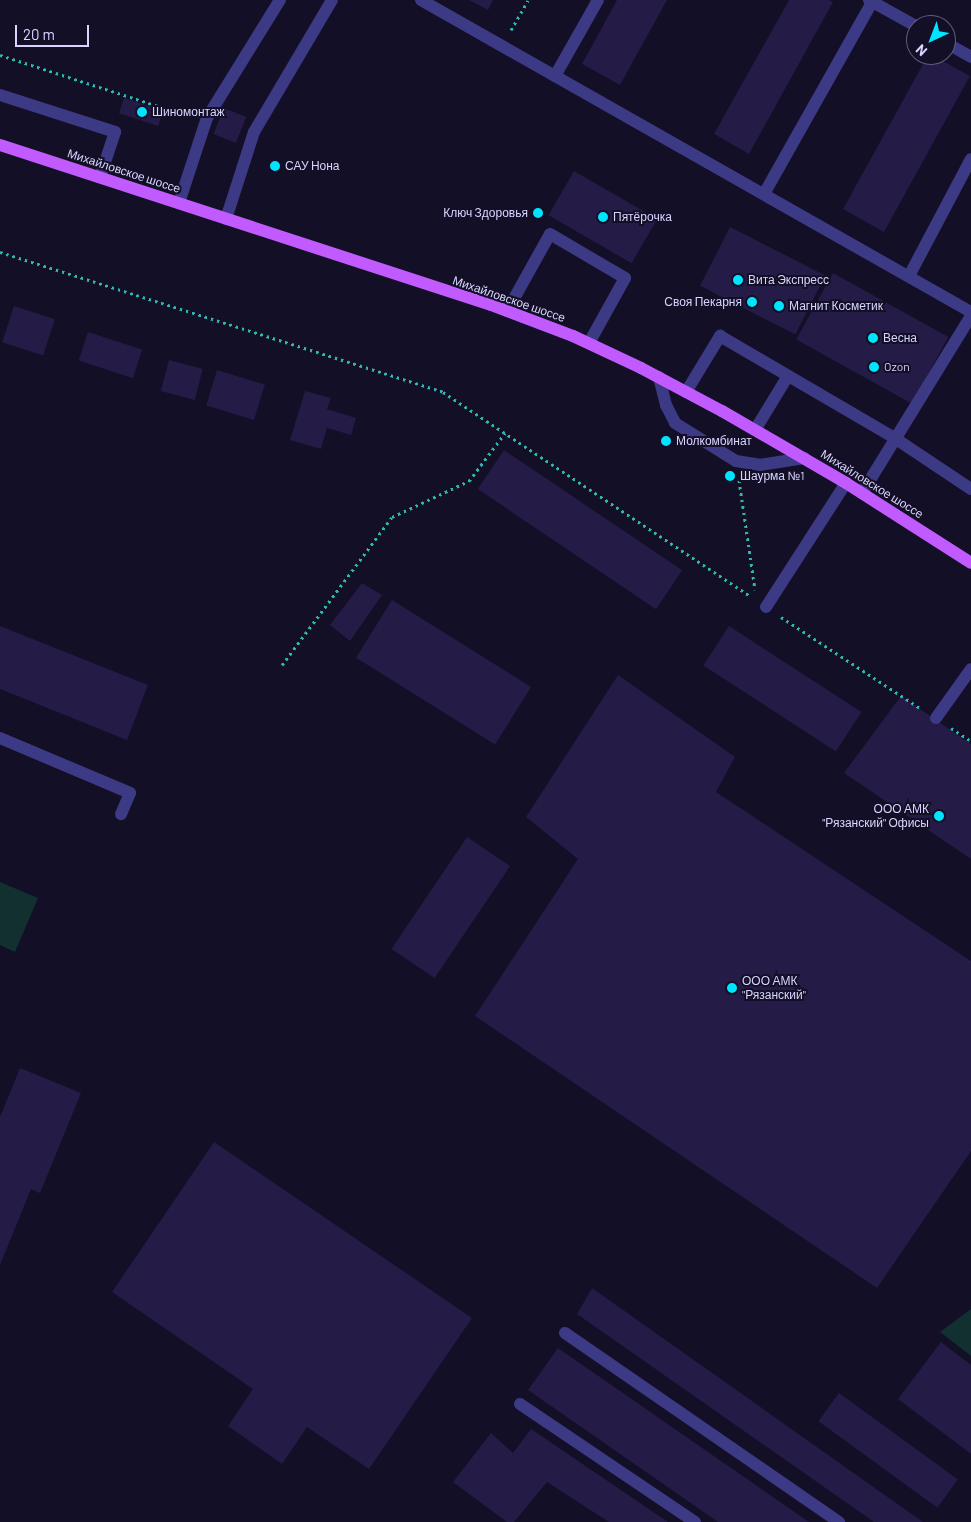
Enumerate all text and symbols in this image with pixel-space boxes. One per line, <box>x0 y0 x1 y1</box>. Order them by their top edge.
scale bar <box>18 15 91 47</box>
north arrow <box>906 15 956 65</box>
text: 20 m <box>23 25 55 43</box>
text: N <box>912 41 930 60</box>
place label: Шиномонтаж <box>152 105 225 119</box>
marker: Шиномонтаж <box>136 106 148 118</box>
street label: Михайловское шоссе <box>66 146 182 196</box>
place label: САУ Нона <box>285 159 340 173</box>
marker: САУ Нона <box>269 160 281 172</box>
place label: Ключ Здоровья <box>443 206 528 220</box>
marker: Ключ Здоровья <box>532 207 544 219</box>
place label: Пятёрочка <box>613 210 672 224</box>
marker: Пятёрочка <box>597 211 609 223</box>
street label: Михайловское шоссе <box>451 273 567 325</box>
place label: Вита Экспресс <box>748 273 829 287</box>
marker: Вита Экспресс <box>732 274 744 286</box>
place label: Своя Пекарня <box>664 295 742 309</box>
marker: Своя Пекарня <box>746 296 758 308</box>
place label: Магнит Косметик <box>789 299 883 313</box>
marker: Магнит Косметик <box>773 300 785 312</box>
place label: Весна <box>883 331 917 345</box>
marker: Весна <box>867 332 879 344</box>
place label: Ozon <box>884 360 910 374</box>
marker: Ozon <box>868 361 880 373</box>
place label: Молкомбинат <box>676 434 752 448</box>
marker: Молкомбинат <box>660 435 672 447</box>
street label: Михайловское шоссе <box>818 447 926 521</box>
place label: Шаурма №1 <box>740 469 804 483</box>
marker: Шаурма №1 <box>724 470 736 482</box>
place label: ООО АМК "Рязанский" Офисы <box>822 802 929 830</box>
marker: ООО АМК "Рязанский" Офисы <box>933 810 945 822</box>
place label: ООО АМК "Рязанский" <box>742 974 806 1002</box>
marker: ООО АМК "Рязанский" <box>726 982 738 994</box>

